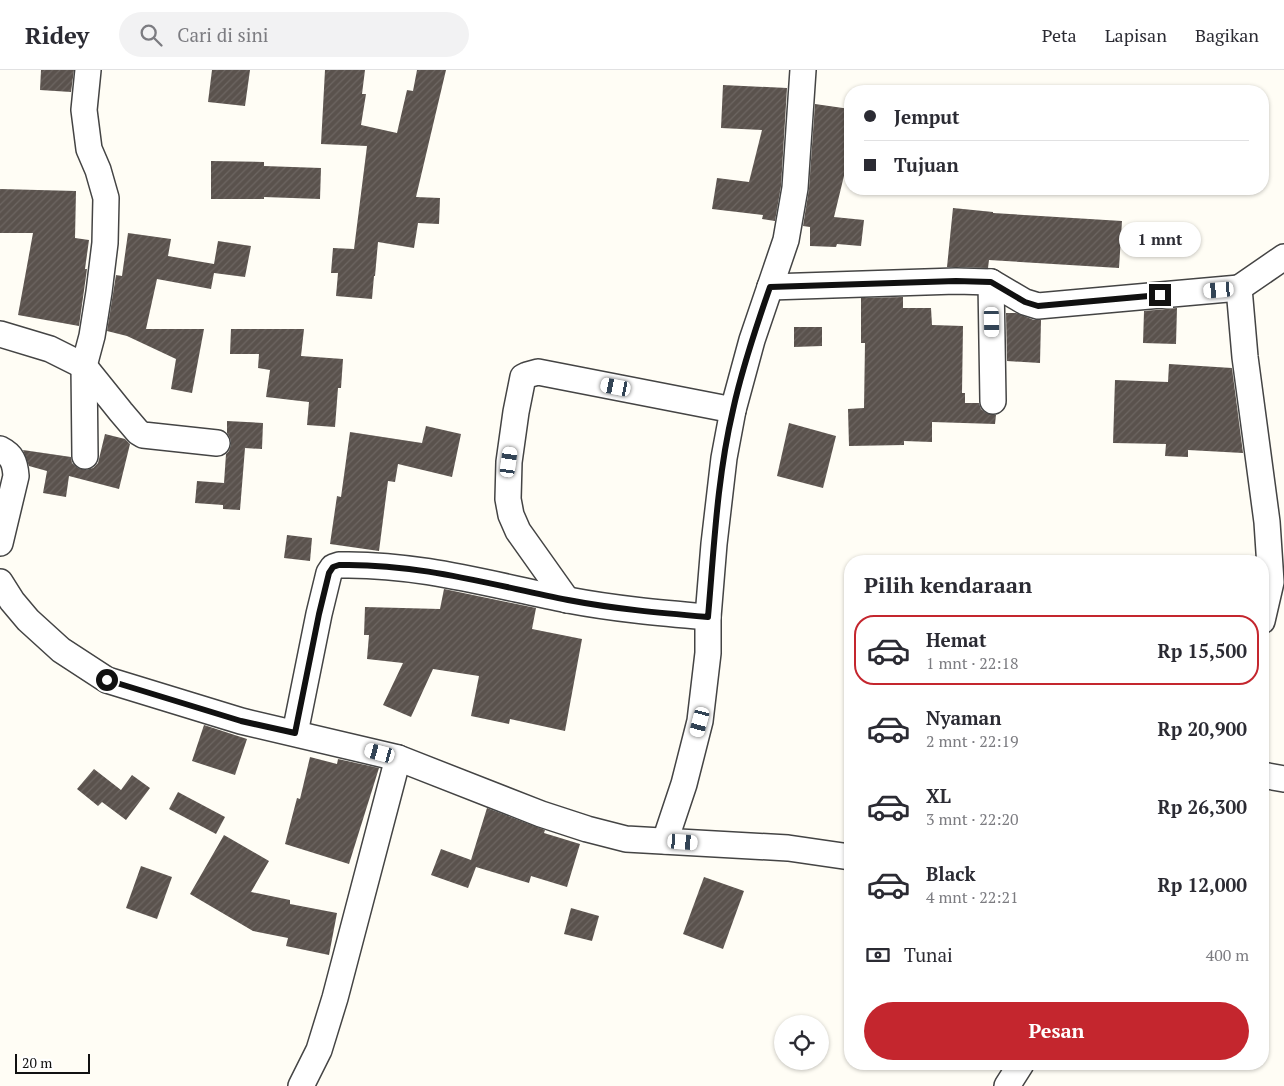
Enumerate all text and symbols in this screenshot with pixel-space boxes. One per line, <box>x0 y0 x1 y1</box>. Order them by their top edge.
search box <box>119 12 469 57</box>
text: Ridey <box>25 19 89 51</box>
icon: search <box>137 21 165 49</box>
text: Cari di sini <box>177 22 269 47</box>
text: Peta <box>1042 23 1077 47</box>
text: Lapisan <box>1105 23 1167 47</box>
text: Bagikan <box>1195 23 1259 47</box>
text: Jemput <box>894 104 960 129</box>
text: Tujuan <box>894 152 959 177</box>
callout: 1 mnt <box>1119 222 1201 258</box>
text: 1 mnt <box>1138 228 1182 250</box>
car <box>1203 281 1234 299</box>
route end <box>1149 284 1171 306</box>
car <box>984 307 999 337</box>
car <box>599 377 632 397</box>
car <box>499 446 518 478</box>
text: Pilih kendaraan <box>864 570 1032 599</box>
text: Hemat <box>926 627 987 652</box>
icon: car <box>866 628 911 673</box>
text: Rp 15,500 <box>1158 638 1247 663</box>
text: 1 mnt · 22:18 <box>926 652 1019 674</box>
route start <box>96 669 118 691</box>
text: Nyaman <box>926 705 1001 730</box>
car <box>688 706 711 738</box>
icon: car <box>866 706 911 751</box>
text: Rp 20,900 <box>1158 716 1247 741</box>
text: 2 mnt · 22:19 <box>926 730 1019 752</box>
car <box>363 742 396 764</box>
text: XL <box>926 783 951 808</box>
icon: car <box>866 784 911 829</box>
text: Rp 26,300 <box>1158 794 1247 819</box>
text: 3 mnt · 22:20 <box>926 808 1019 830</box>
car <box>667 833 698 851</box>
text: Black <box>926 861 976 886</box>
icon: car <box>866 862 911 907</box>
text: Rp 12,000 <box>1158 872 1247 897</box>
text: 4 mnt · 22:21 <box>926 886 1019 908</box>
icon: cash <box>864 941 892 969</box>
text: Tunai <box>904 942 953 967</box>
text: 400 m <box>1206 944 1249 966</box>
button: Pesan <box>864 1002 1249 1060</box>
map controls <box>774 1015 829 1070</box>
button: locate <box>774 1015 829 1070</box>
scale bar <box>15 1051 90 1074</box>
text: 20 m <box>22 1053 52 1072</box>

